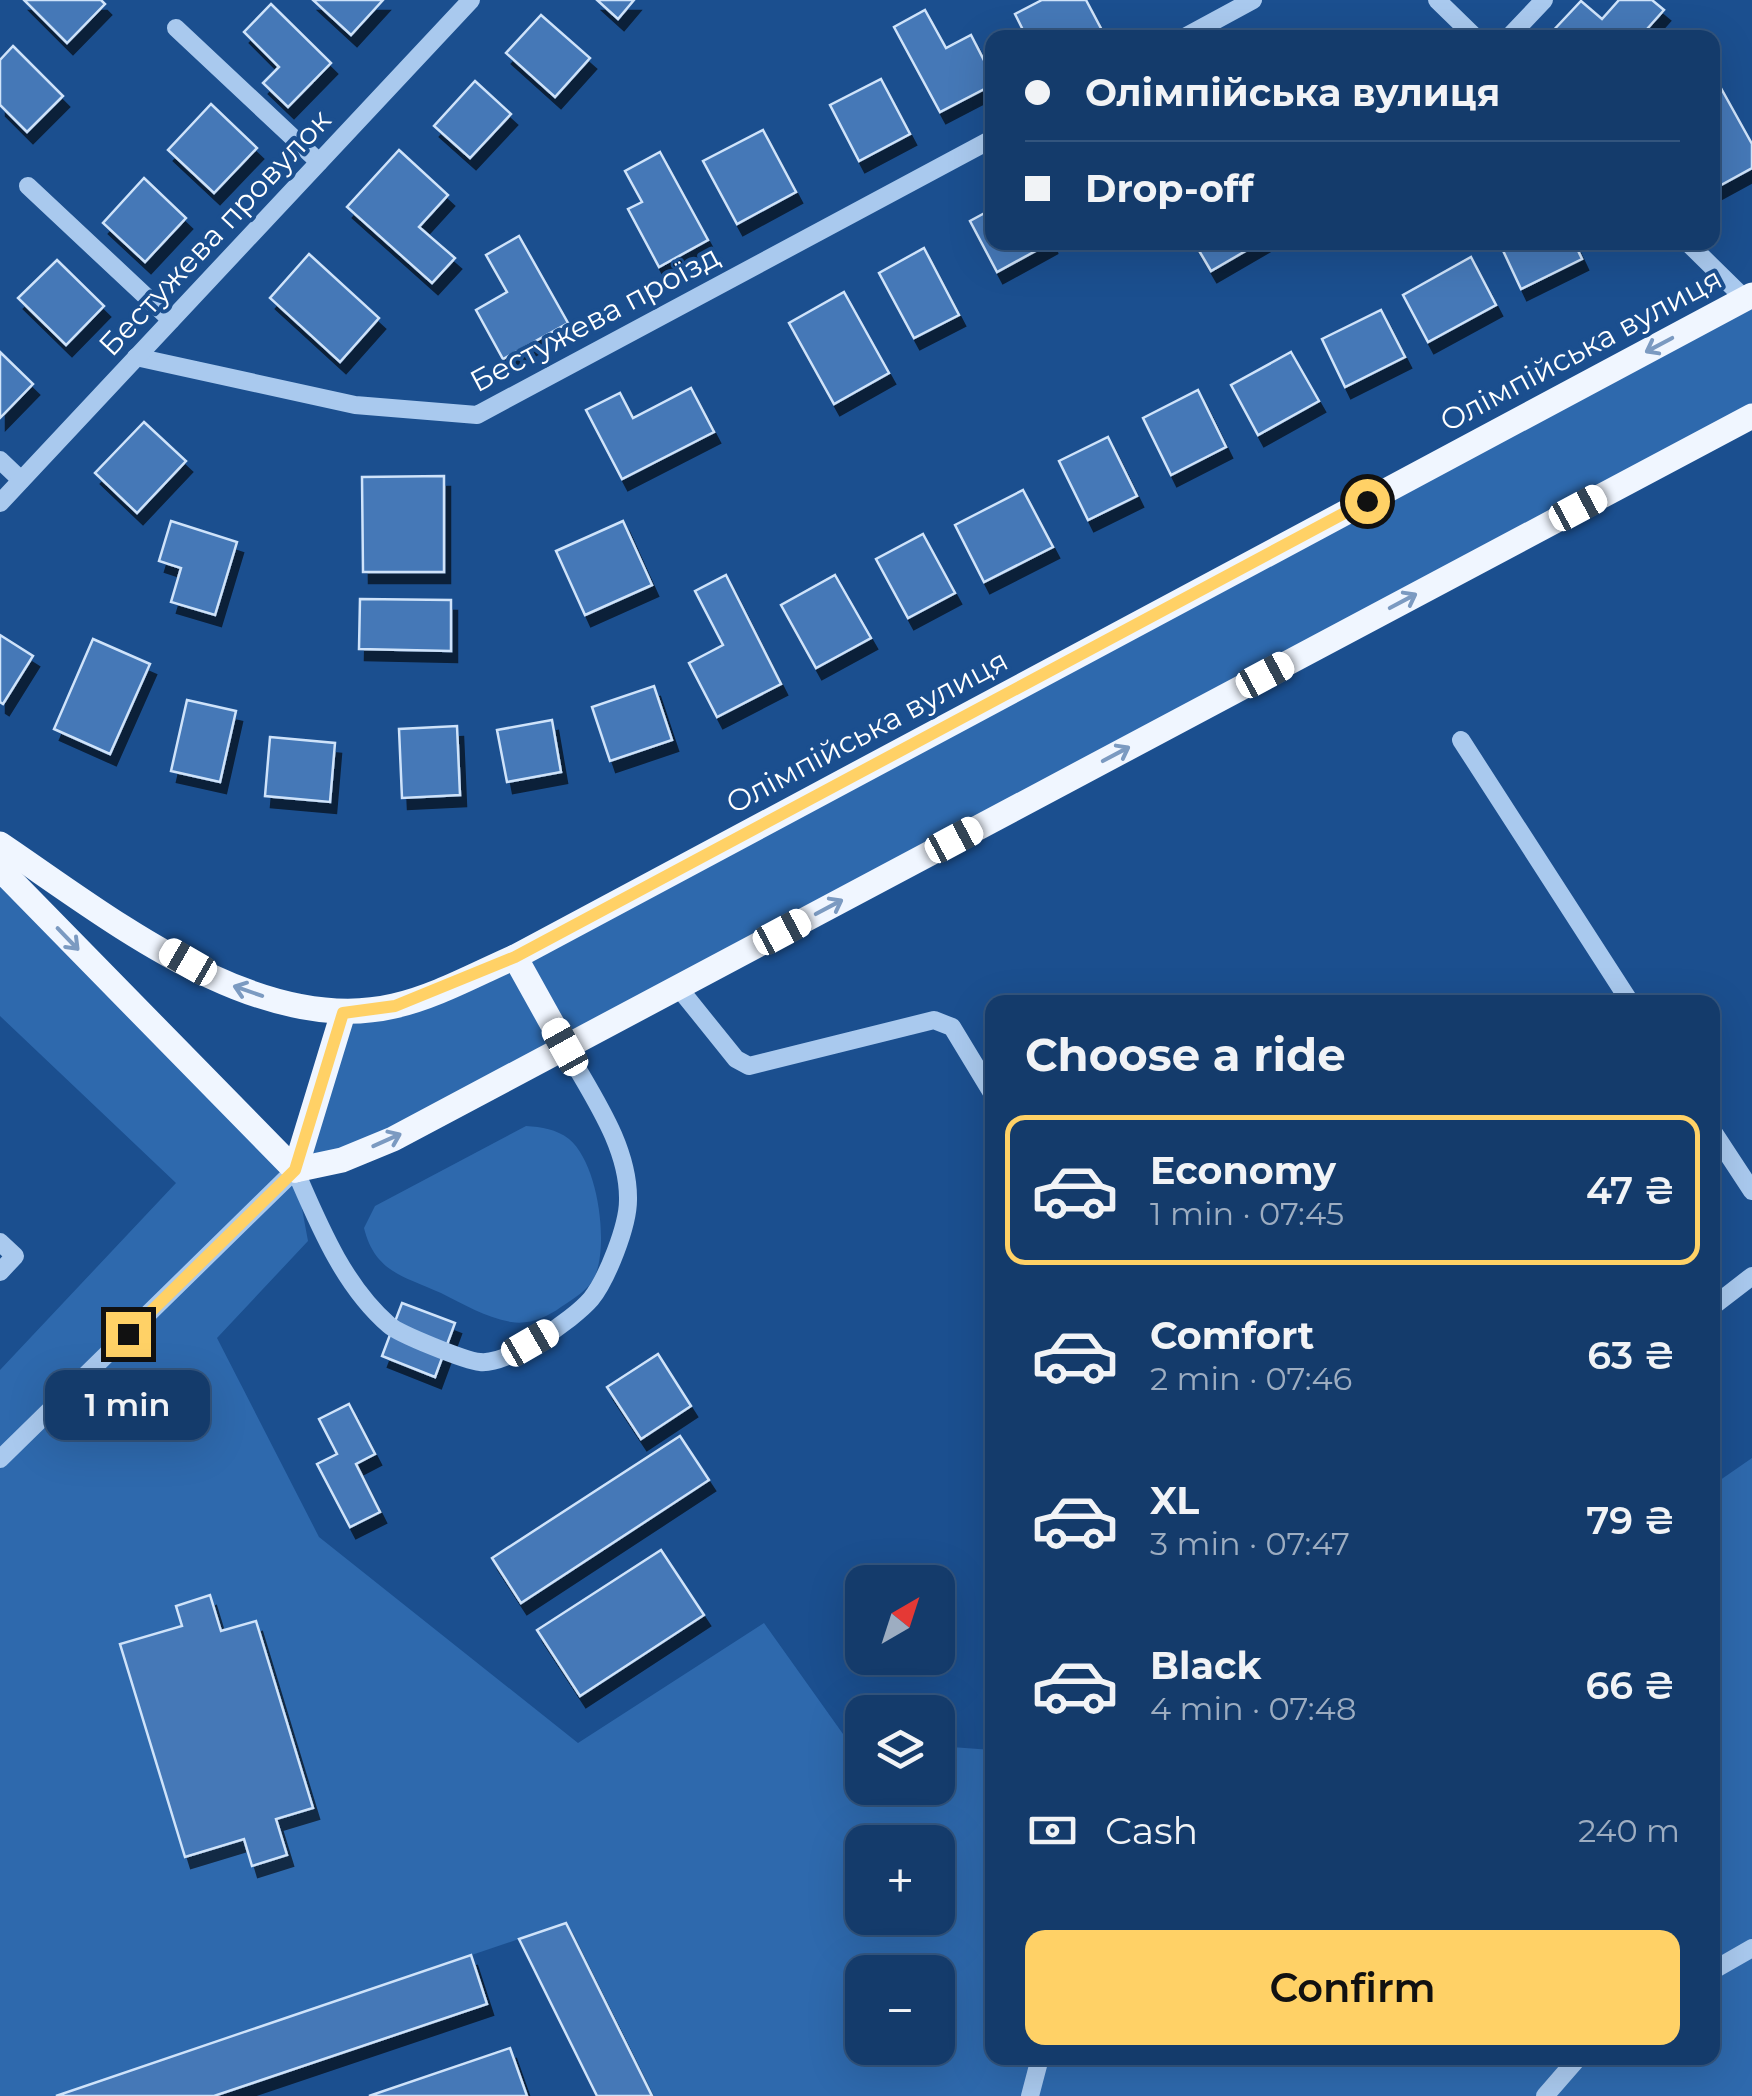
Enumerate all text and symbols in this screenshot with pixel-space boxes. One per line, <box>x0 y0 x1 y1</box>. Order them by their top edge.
text: Олімпійська вулиця <box>1085 69 1500 116</box>
street label: Бестужева провулок <box>91 101 339 363</box>
text: Drop-off <box>1085 165 1254 212</box>
street label: Бестужева проїзд <box>464 237 726 400</box>
street label: Олімпійська вулиця <box>1434 260 1728 440</box>
one-way arrow <box>1645 336 1674 355</box>
route start <box>1345 479 1390 524</box>
car <box>1544 481 1612 535</box>
one-way arrow <box>1387 591 1417 610</box>
street label: Олімпійська вулиця <box>720 642 1014 822</box>
car <box>1231 648 1299 702</box>
one-way arrow <box>1101 744 1131 763</box>
car <box>920 813 988 867</box>
one-way arrow <box>814 897 844 916</box>
car <box>748 905 816 959</box>
one-way arrow <box>56 926 80 950</box>
car <box>155 934 221 990</box>
one-way arrow <box>234 981 265 999</box>
car <box>537 1013 593 1081</box>
text: Choose a ride <box>1025 1027 1346 1082</box>
one-way arrow <box>371 1130 401 1149</box>
icon: car <box>1030 1145 1120 1235</box>
text: Economy <box>1150 1147 1336 1194</box>
text: 47 ₴ <box>1586 1167 1675 1214</box>
text: 1 min · 07:45 <box>1150 1194 1344 1233</box>
icon: car <box>1030 1310 1120 1400</box>
route end <box>106 1312 151 1357</box>
text: Comfort <box>1150 1312 1314 1359</box>
car <box>497 1315 563 1371</box>
text: 63 ₴ <box>1587 1332 1675 1379</box>
text: 2 min · 07:46 <box>1150 1359 1352 1398</box>
callout: 1 min <box>46 1369 210 1439</box>
text: 1 min <box>85 1385 170 1424</box>
icon: car <box>1030 1475 1120 1565</box>
text: XL <box>1150 1477 1199 1524</box>
text: 79 ₴ <box>1586 1497 1675 1544</box>
text: 3 min · 07:47 <box>1150 1524 1350 1563</box>
north arrow <box>845 1565 955 1675</box>
map controls <box>845 1565 955 2065</box>
icon: car <box>1030 1640 1120 1730</box>
text: Black <box>1150 1642 1261 1689</box>
text: 66 ₴ <box>1586 1662 1675 1709</box>
text: 4 min · 07:48 <box>1150 1689 1356 1728</box>
button: layers <box>845 1695 955 1805</box>
icon: cash <box>1025 1803 1080 1858</box>
text: Cash <box>1105 1807 1198 1854</box>
text: 240 m <box>1578 1811 1680 1850</box>
button: + <box>845 1825 955 1935</box>
button: Confirm <box>1025 1930 1680 2045</box>
button: − <box>845 1955 955 2065</box>

